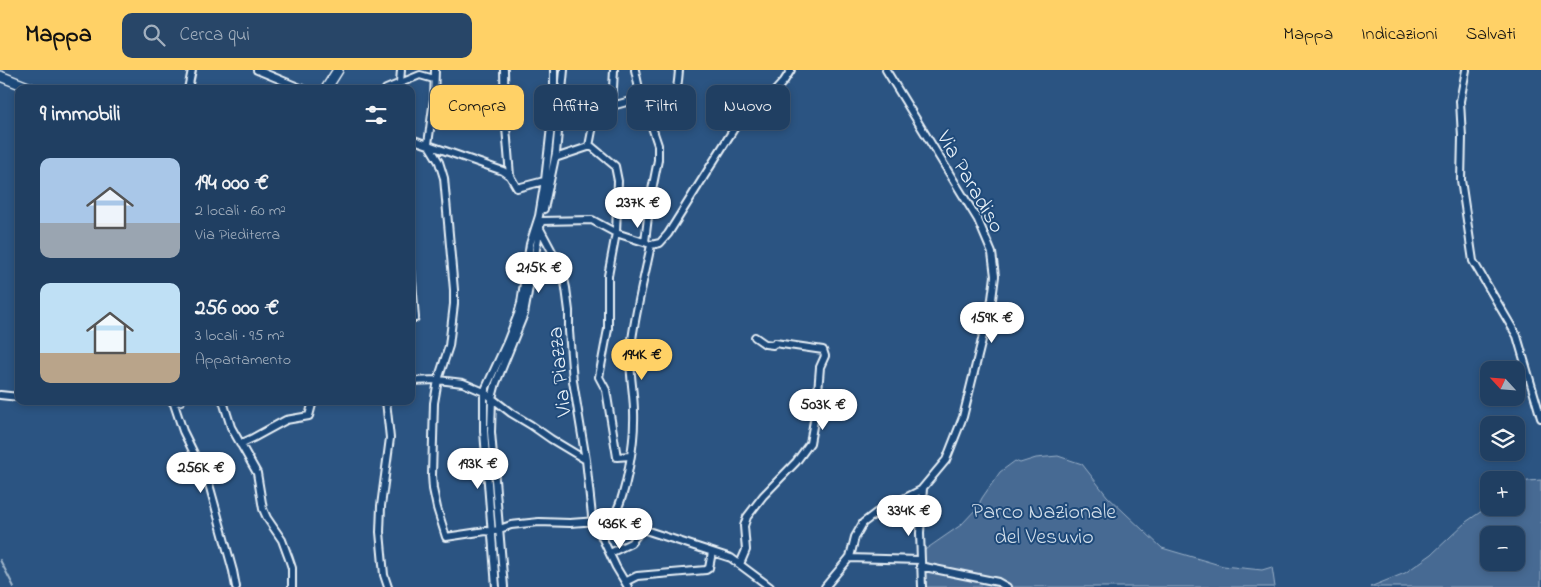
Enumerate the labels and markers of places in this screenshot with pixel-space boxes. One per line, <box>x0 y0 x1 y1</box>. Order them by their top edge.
pin: 237K € <box>597 186 679 229</box>
pin: 215K € <box>498 252 580 294</box>
pin: 159K € <box>951 302 1033 344</box>
pin: 194K € <box>601 338 683 381</box>
pin: 503K € <box>782 388 864 431</box>
pin: 193K € <box>437 448 519 490</box>
pin: 256K € <box>160 452 242 494</box>
pin: 334K € <box>868 494 950 537</box>
pin: 436K € <box>579 508 661 550</box>

